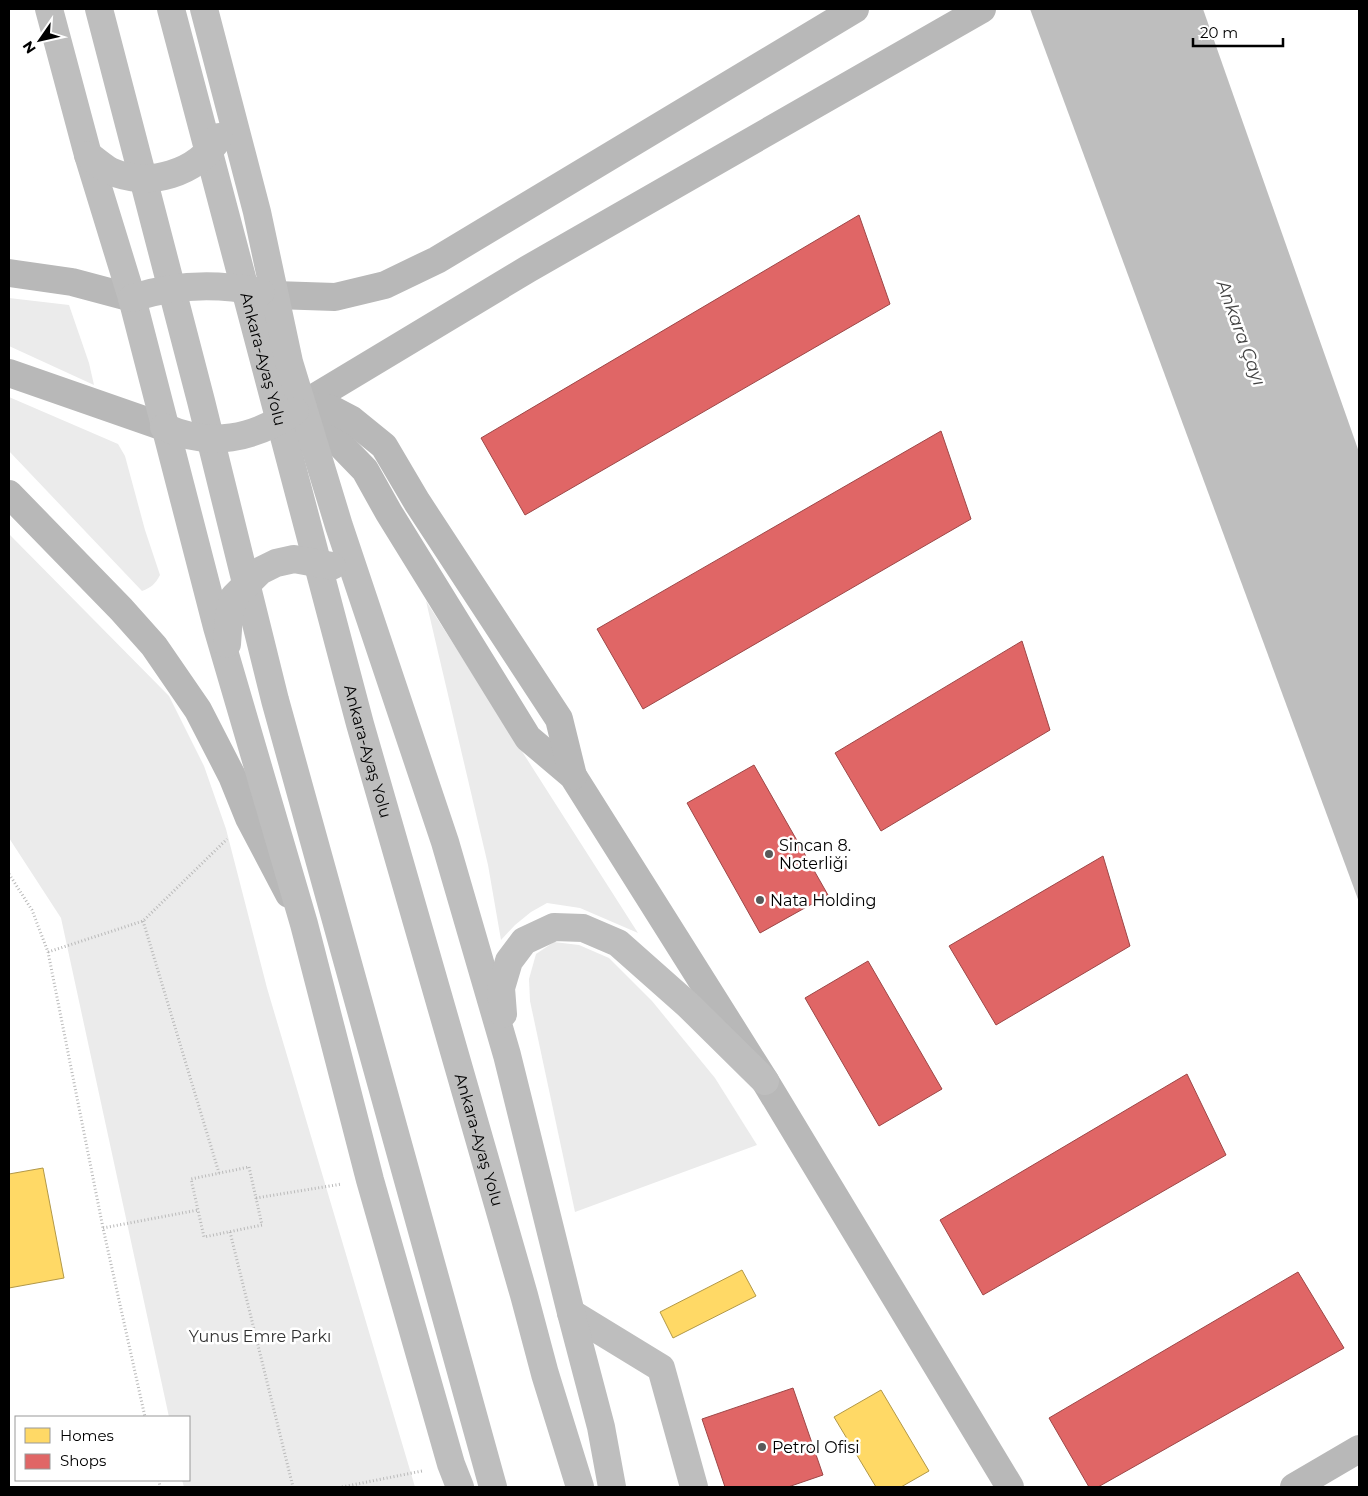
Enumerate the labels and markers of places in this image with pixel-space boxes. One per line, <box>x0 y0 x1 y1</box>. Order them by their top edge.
place label: Sincan 8. Noterliği <box>779 836 851 873</box>
marker: Sincan 8. Noterliği <box>763 848 775 860</box>
place label: Nata Holding <box>770 891 877 910</box>
marker: Nata Holding <box>754 894 766 906</box>
place label: Petrol Ofisi <box>772 1438 860 1457</box>
marker: Petrol Ofisi <box>756 1441 768 1453</box>

